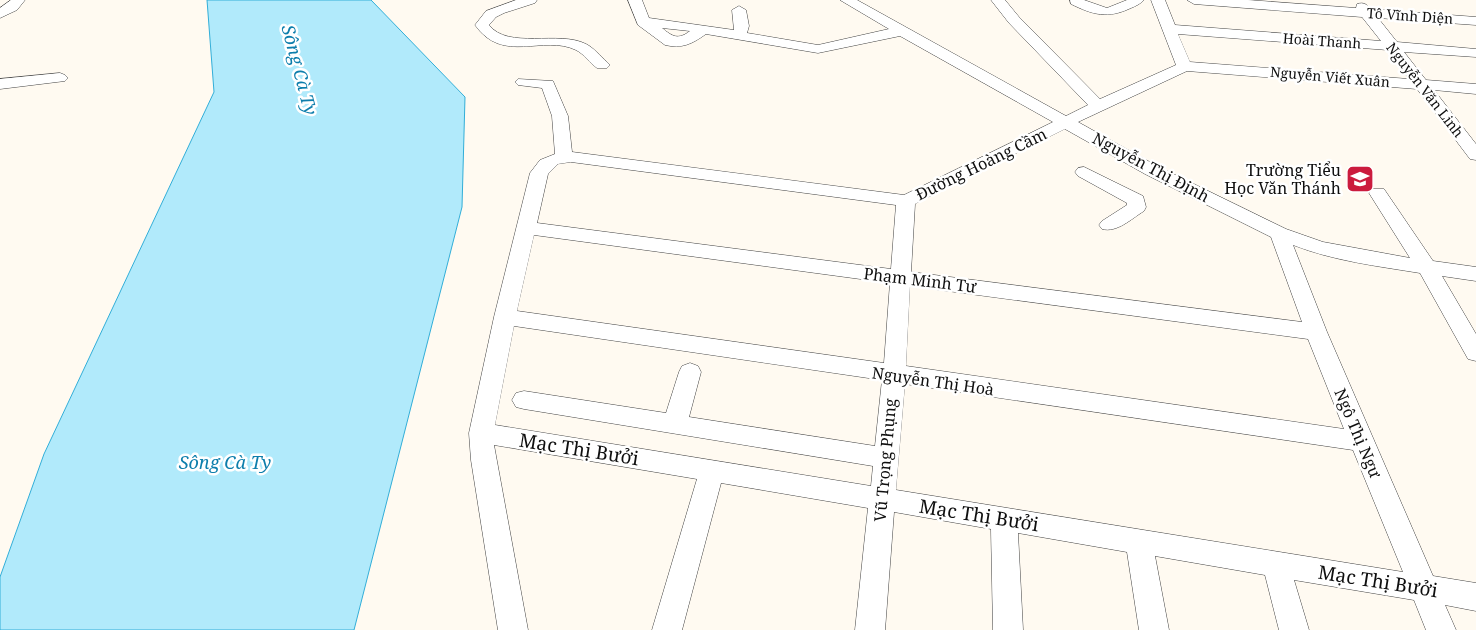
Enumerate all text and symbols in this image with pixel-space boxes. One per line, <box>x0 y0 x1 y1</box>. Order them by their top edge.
street label: Tô Vĩnh Diện <box>1366 3 1454 28</box>
water label: Sông Cà Ty <box>276 22 324 118</box>
street label: Hoài Thanh <box>1282 28 1362 53</box>
street label: Nguyễn Văn Linh <box>1382 38 1468 141</box>
street label: Nguyễn Viết Xuân <box>1269 62 1391 91</box>
street label: Đường Hoàng Cầm <box>912 123 1050 205</box>
street label: Nguyễn Thị Định <box>1089 127 1213 207</box>
place label: Trường Tiểu Học Văn Thánh <box>1224 159 1341 199</box>
school or university icon: Trường Tiểu Học Văn Thánh <box>1345 164 1375 194</box>
street label: Phạm Minh Tư <box>862 262 979 298</box>
street label: Nguyễn Thị Hoà <box>870 362 996 400</box>
street label: Ngô Thị Ngư <box>1329 385 1387 482</box>
street label: Vũ Trọng Phụng <box>869 397 901 523</box>
street label: Mạc Thị Bưởi <box>517 427 641 471</box>
water label: Sông Cà Ty <box>179 450 271 474</box>
street label: Mạc Thị Bưởi <box>917 493 1041 537</box>
street label: Mạc Thị Bưởi <box>1316 559 1440 603</box>

